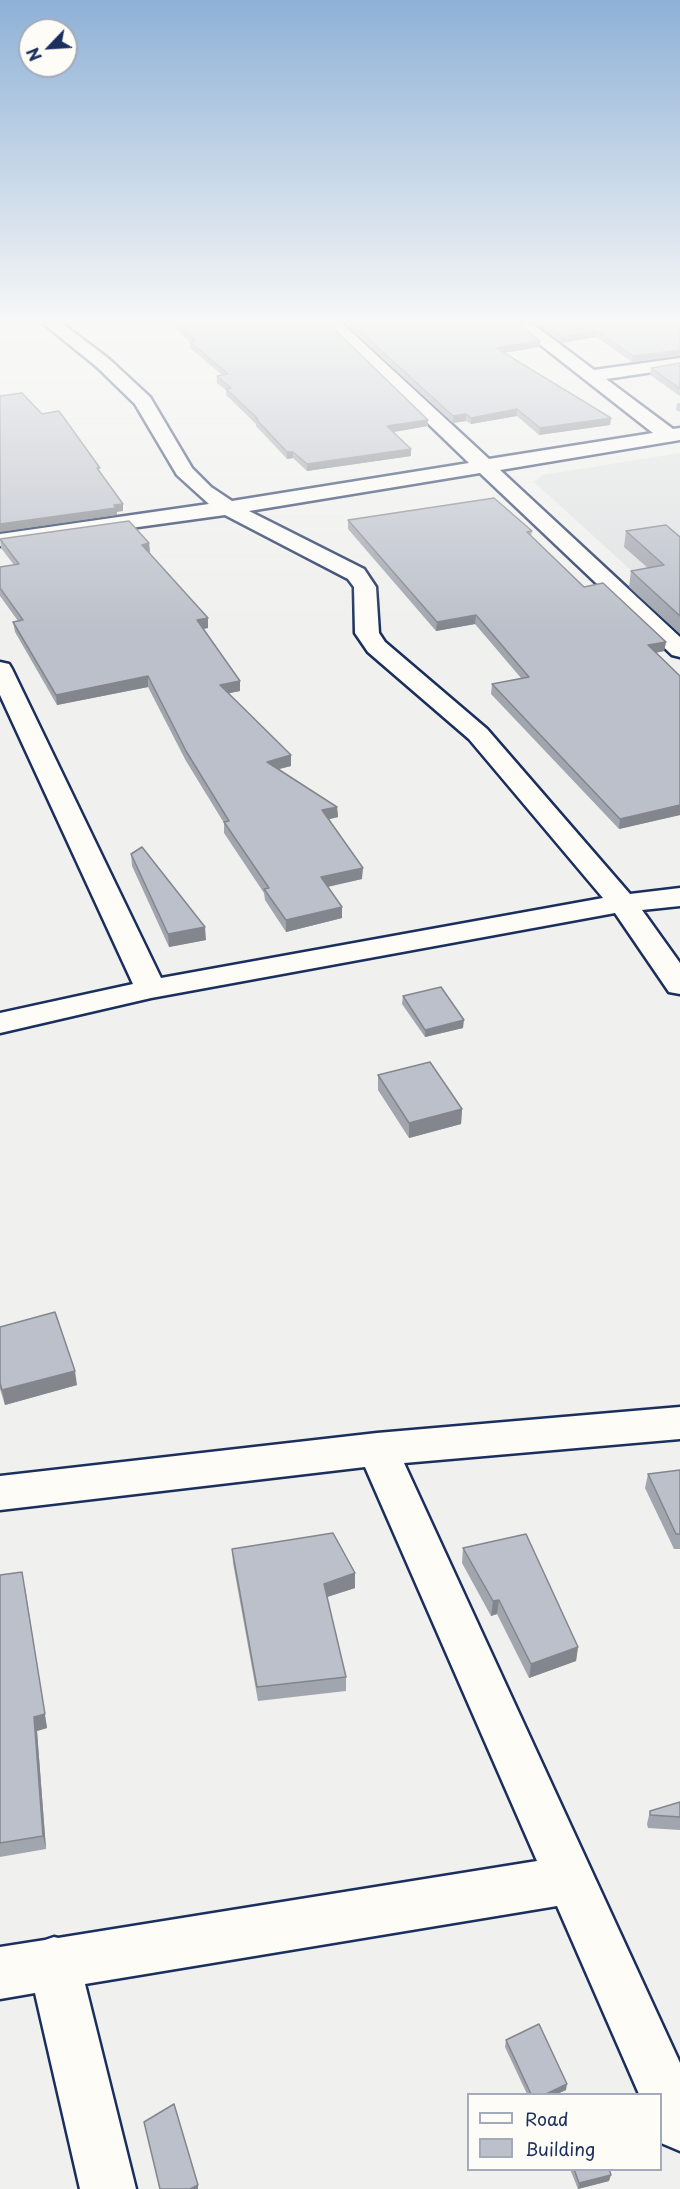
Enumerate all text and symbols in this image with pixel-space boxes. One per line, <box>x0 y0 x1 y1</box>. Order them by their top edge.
north arrow <box>18 18 78 78</box>
text: N <box>20 44 47 66</box>
legend <box>467 2093 662 2171</box>
text: Road <box>525 2105 569 2132</box>
text: Building <box>525 2135 595 2162</box>

